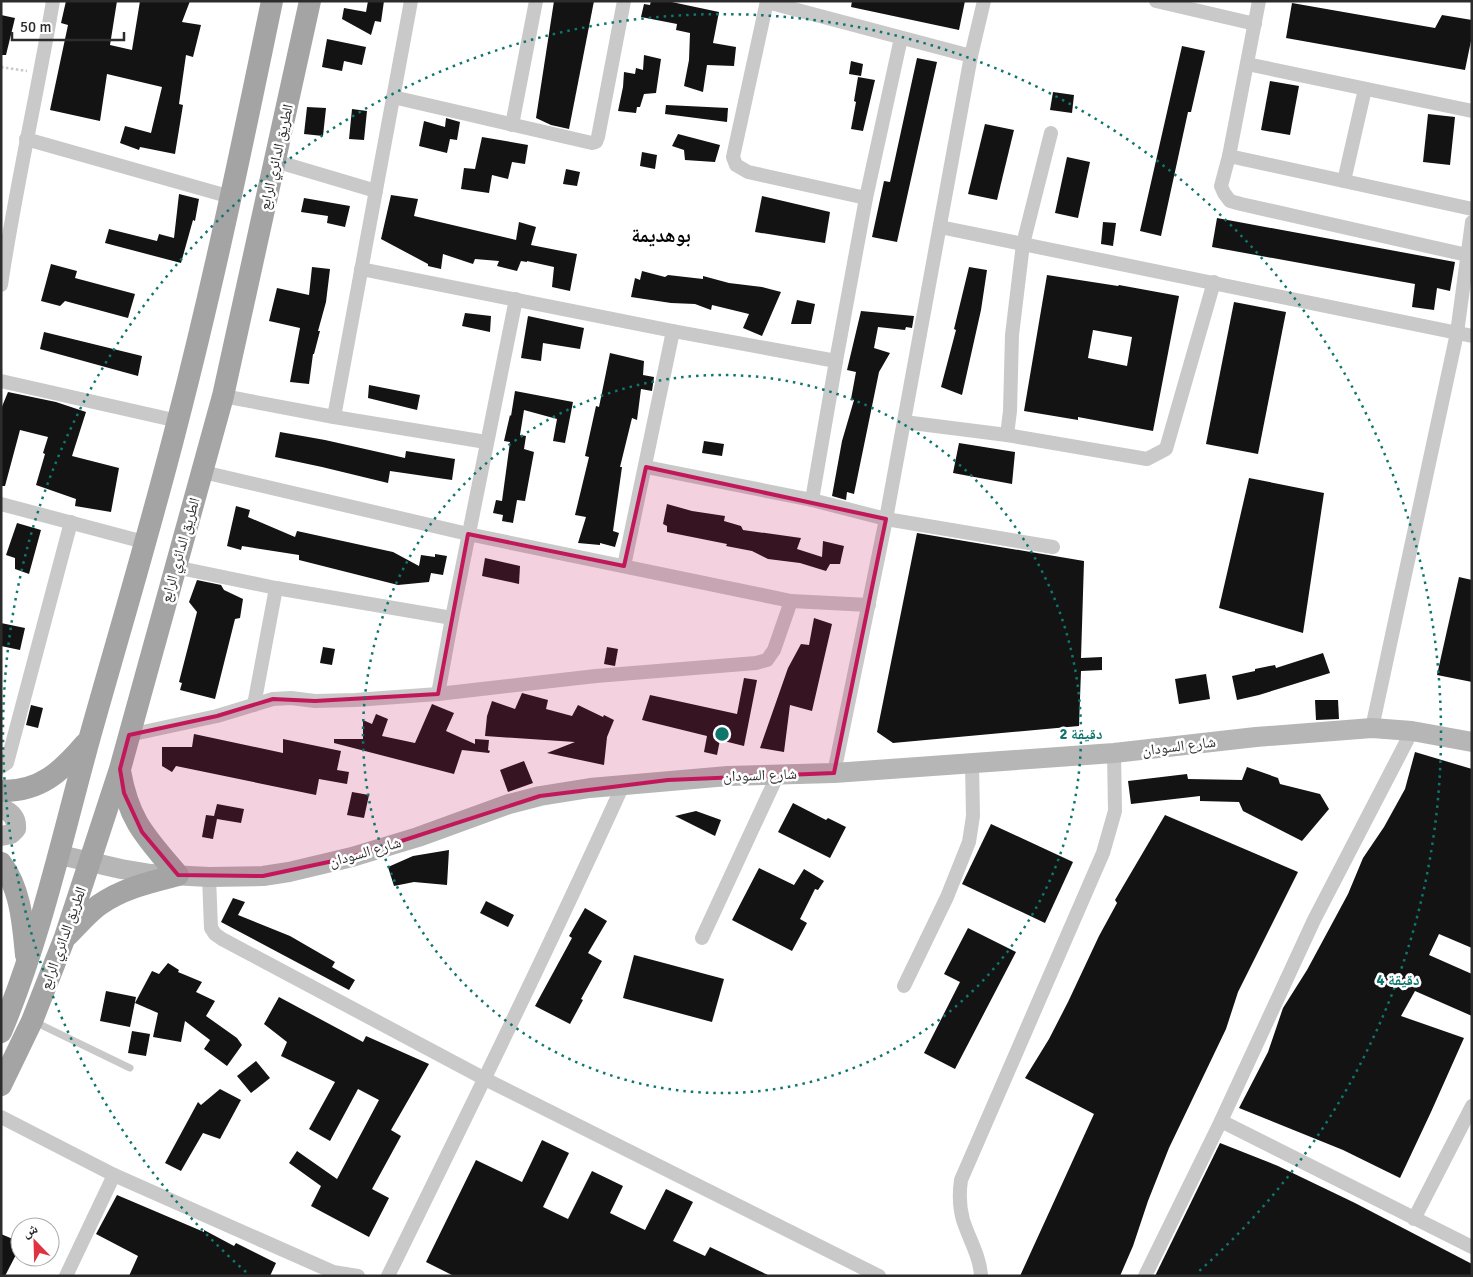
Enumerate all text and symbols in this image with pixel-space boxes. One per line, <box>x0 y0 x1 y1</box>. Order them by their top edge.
scale bar <box>12 10 125 42</box>
text: 50 m <box>20 18 51 36</box>
street label: الطريق الدائري الرابع <box>255 102 300 212</box>
district label: بوهديمة <box>631 223 691 248</box>
street label: الطريق الدائري الرابع <box>156 496 206 605</box>
centre of rings <box>713 725 731 743</box>
text: 2 دقيقة <box>1060 725 1102 743</box>
street label: شارع السودان <box>1141 733 1217 760</box>
street label: شارع السودان <box>723 765 798 786</box>
street label: شارع السودان <box>327 833 403 872</box>
street label: الطريق الدائري الرابع <box>36 884 93 993</box>
text: 4 دقيقة <box>1377 971 1419 989</box>
north arrow <box>10 1217 60 1267</box>
text: ش <box>20 1220 40 1241</box>

